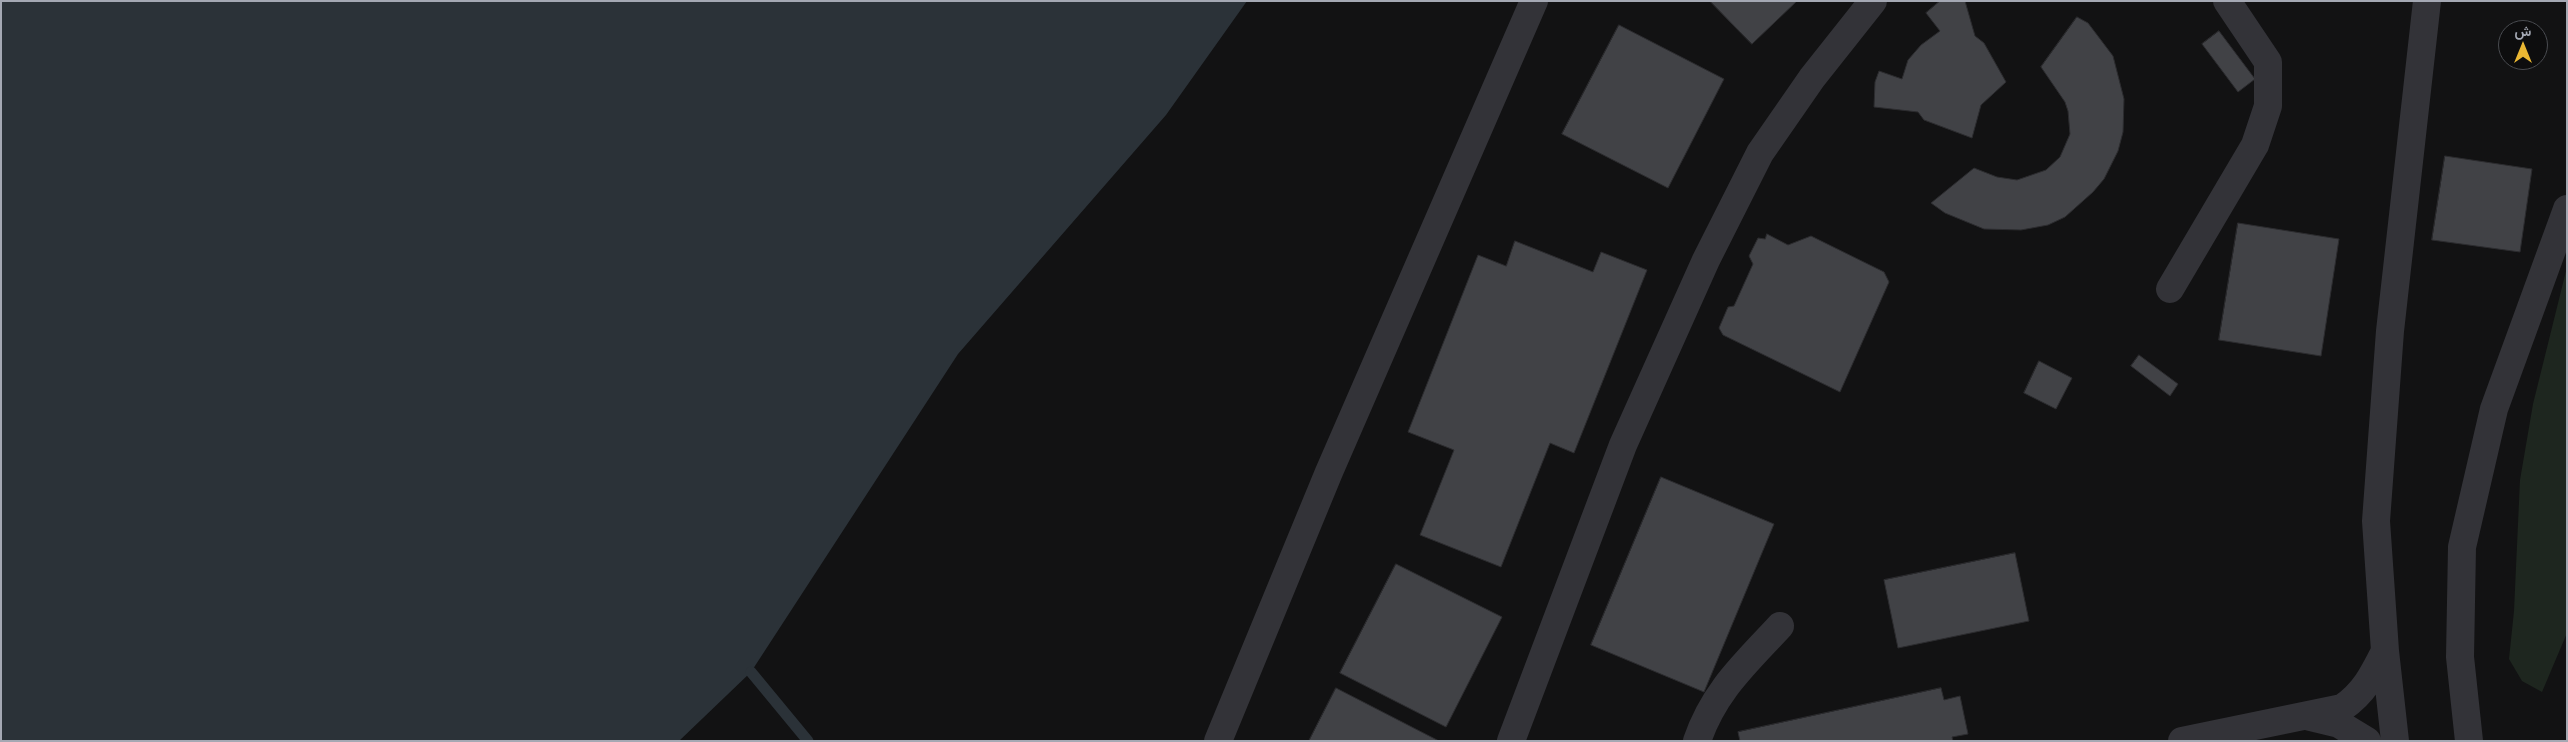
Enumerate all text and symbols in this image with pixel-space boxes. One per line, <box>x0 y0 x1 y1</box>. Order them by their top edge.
north arrow <box>2498 20 2548 70</box>
text: ش <box>2515 22 2531 39</box>

